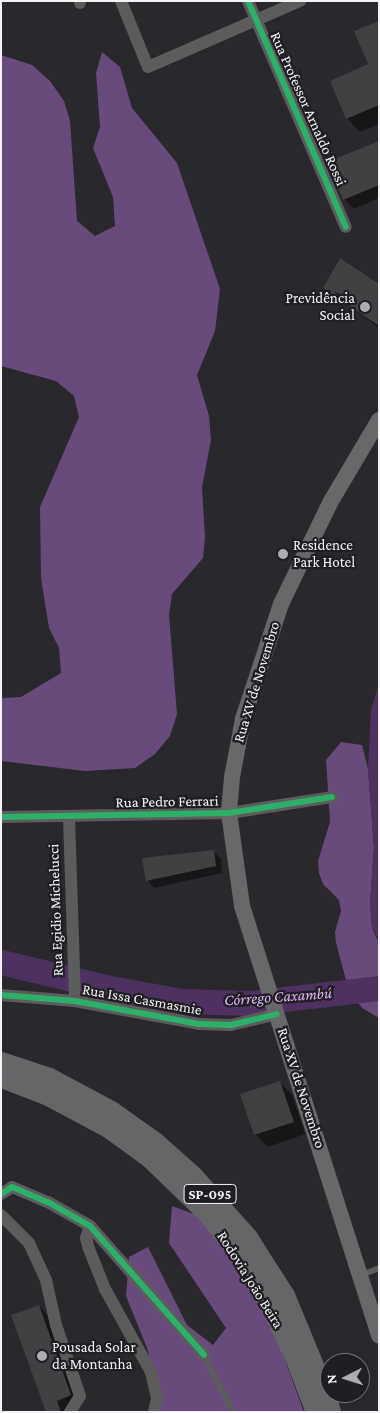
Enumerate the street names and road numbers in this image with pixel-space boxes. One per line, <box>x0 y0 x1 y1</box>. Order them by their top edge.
street label: Rua Professor Arnaldo Rossi <box>266 29 350 189</box>
street label: Rua XV de Novembro <box>230 619 284 745</box>
street label: Rua Pedro Ferrari <box>115 792 219 812</box>
street label: Rua Egidio Michelucci <box>45 843 67 977</box>
street label: Rua Issa Casmasmie <box>81 981 203 1019</box>
street label: Rua XV de Novembro <box>273 1026 329 1150</box>
road number: SP-095 <box>182 1182 238 1206</box>
street label: Rodovia João Beira <box>213 1228 287 1332</box>

